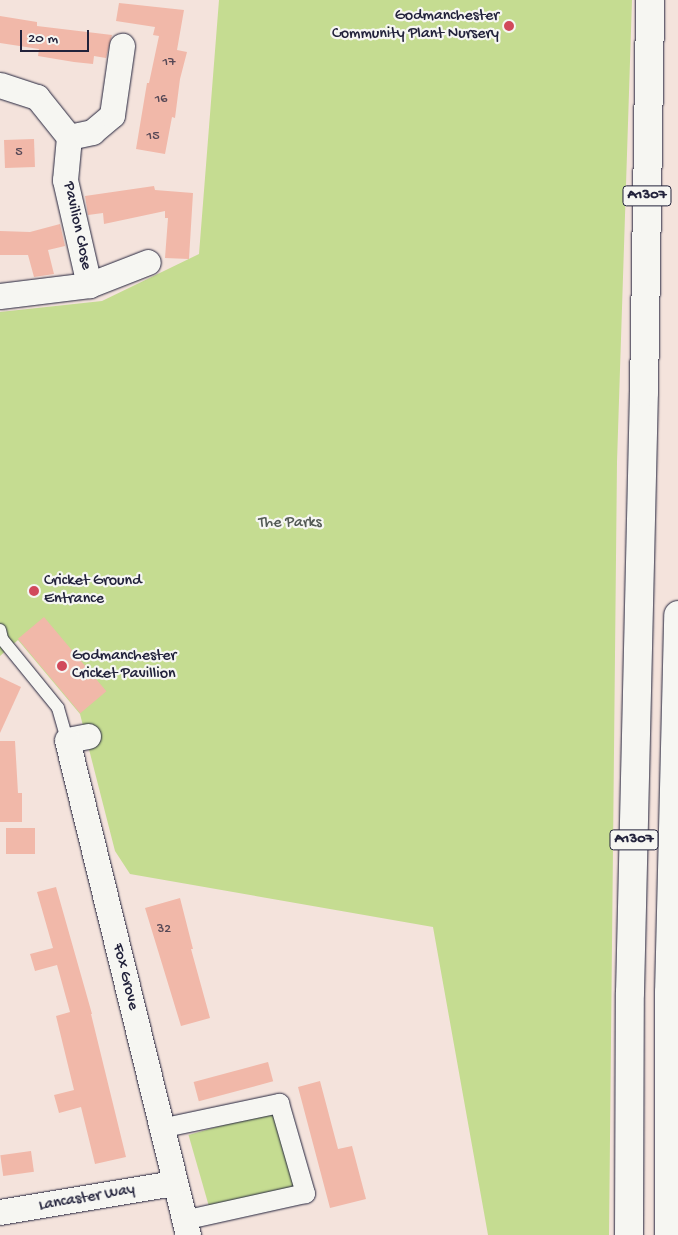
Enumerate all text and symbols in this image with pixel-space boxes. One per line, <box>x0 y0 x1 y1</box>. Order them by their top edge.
place label: Godmanchester Community Plant Nursery <box>332 7 499 45</box>
scale bar <box>22 20 91 52</box>
marker: Godmanchester Community Plant Nursery <box>503 20 515 32</box>
text: 20 m <box>28 30 58 48</box>
house number: 17 <box>163 55 175 71</box>
house number: 16 <box>155 92 167 108</box>
house number: 15 <box>146 129 160 145</box>
house number: 5 <box>15 145 23 161</box>
street label: Pavilion Close <box>57 180 95 272</box>
road number: A1307 <box>622 184 672 208</box>
park label: The Parks <box>258 514 322 534</box>
place label: Cricket Ground Entrance <box>44 572 142 610</box>
marker: Cricket Ground Entrance <box>28 585 40 597</box>
place label: Godmanchester Cricket Pavillion <box>72 647 176 685</box>
marker: Godmanchester Cricket Pavillion <box>56 660 68 672</box>
road number: A1307 <box>609 828 659 852</box>
house number: 32 <box>157 922 171 938</box>
street label: Fox Grove <box>106 942 142 1012</box>
street label: Lancaster Way <box>37 1181 137 1217</box>

